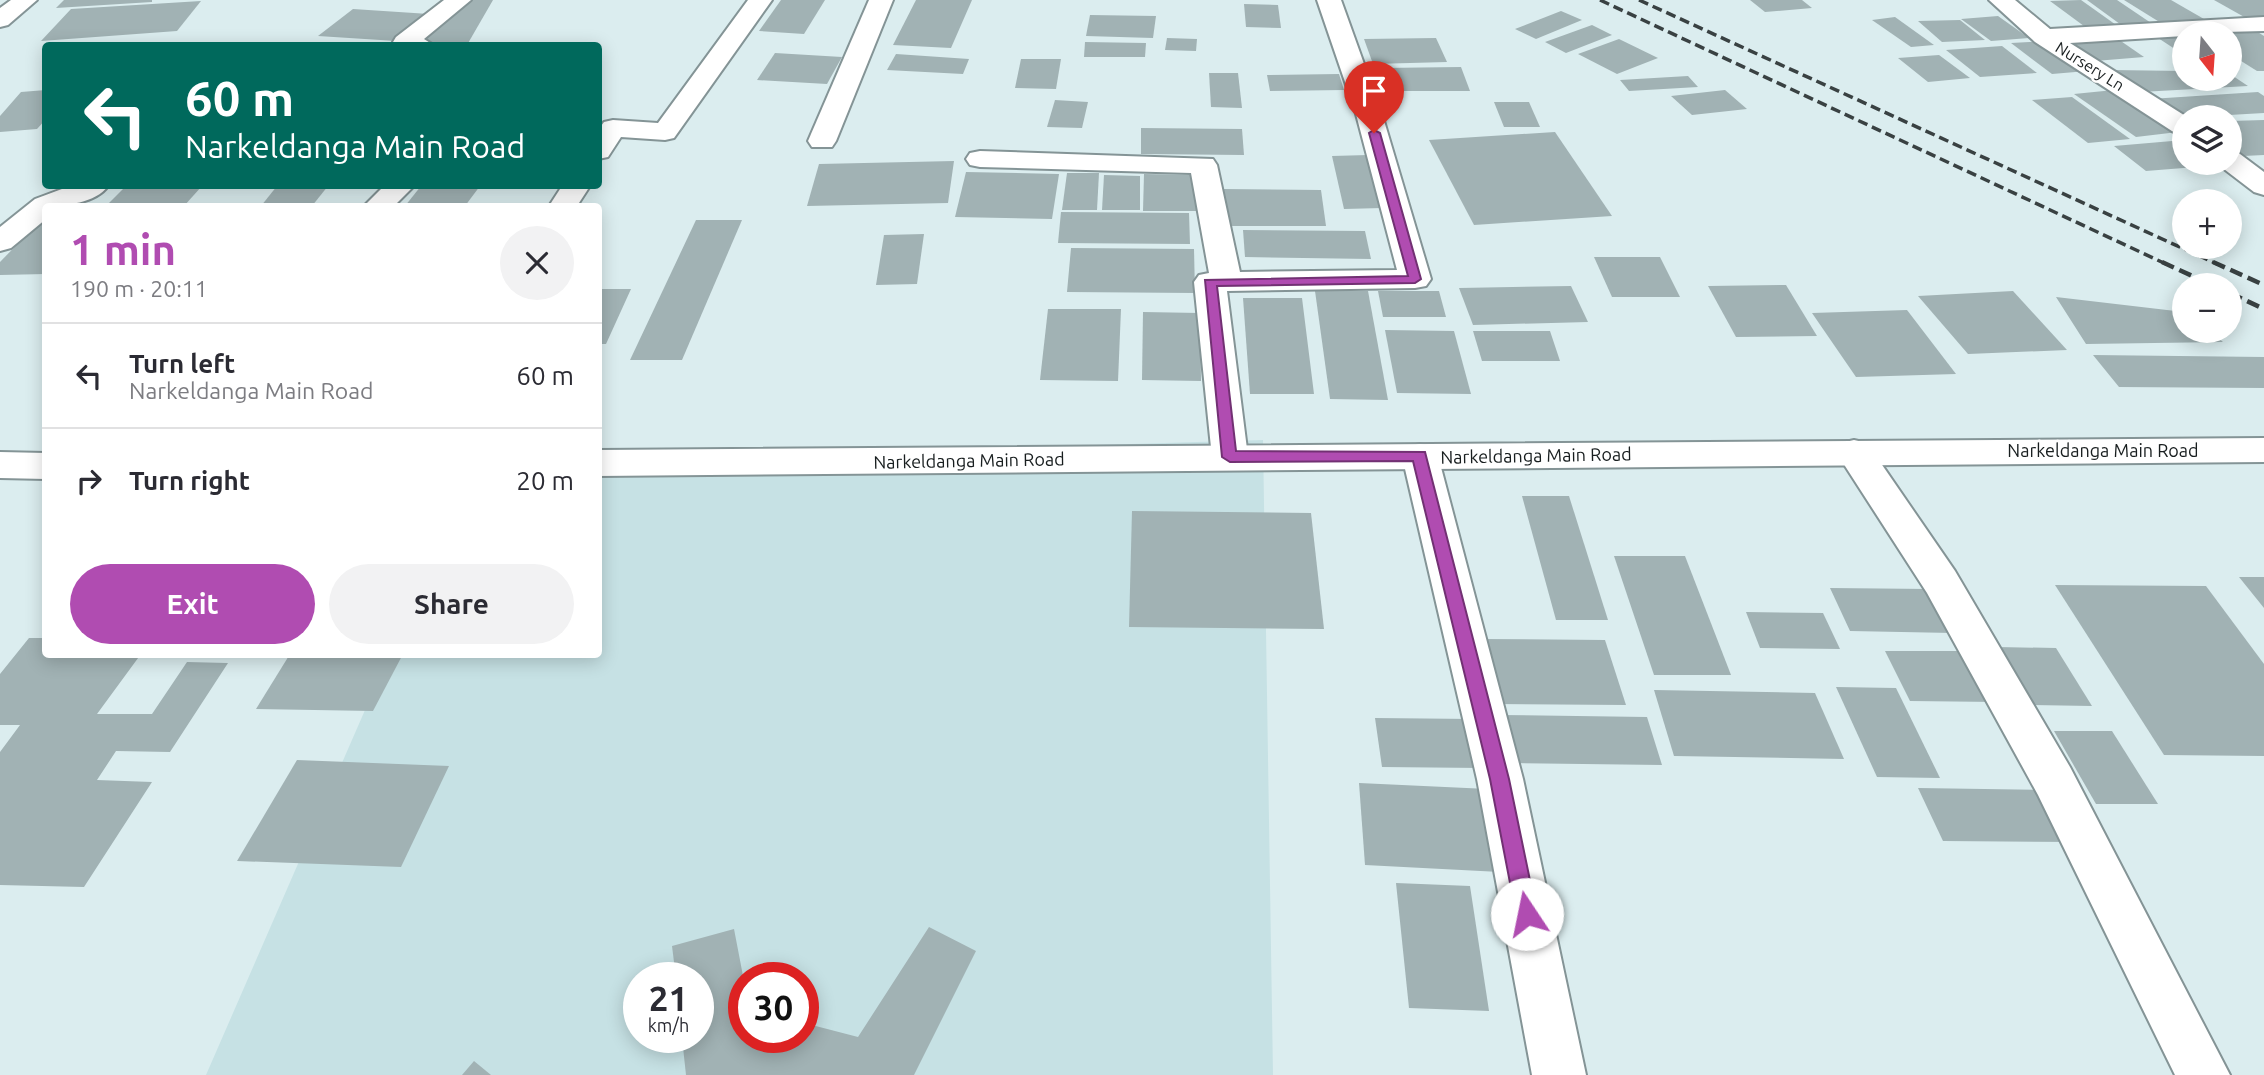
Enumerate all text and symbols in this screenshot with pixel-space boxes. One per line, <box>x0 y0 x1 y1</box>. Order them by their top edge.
north arrow <box>2172 21 2242 91</box>
map controls <box>2172 21 2242 343</box>
street label: Nursery Ln <box>2052 38 2128 94</box>
pin <box>1344 61 1404 133</box>
icon: left <box>70 70 161 161</box>
text: 60 m <box>185 70 294 125</box>
icon: arrive <box>1355 72 1393 110</box>
button: layers <box>2172 105 2242 175</box>
text: Narkeldanga Main Road <box>185 128 525 164</box>
button: + <box>2172 189 2242 259</box>
text: 1 min <box>70 226 176 273</box>
button: close <box>500 226 574 300</box>
button: − <box>2172 273 2242 343</box>
text: 190 m · 20:11 <box>70 276 208 301</box>
text: Turn left <box>129 349 235 378</box>
icon: left <box>70 357 108 395</box>
text: 60 m <box>516 361 574 390</box>
text: Narkeldanga Main Road <box>129 378 373 403</box>
street label: Narkeldanga Main Road <box>2007 440 2199 460</box>
street label: Narkeldanga Main Road <box>1440 443 1632 467</box>
street label: Narkeldanga Main Road <box>873 448 1065 472</box>
icon: right <box>70 462 108 500</box>
text: Turn right <box>129 466 250 495</box>
text: 20 m <box>516 466 574 495</box>
button: Exit <box>70 564 315 644</box>
button: Share <box>329 564 574 644</box>
position arrow <box>1490 877 1564 951</box>
speed limit sign: 30 <box>728 962 819 1053</box>
text: 21 <box>649 978 688 1018</box>
text: km/h <box>648 1015 689 1035</box>

